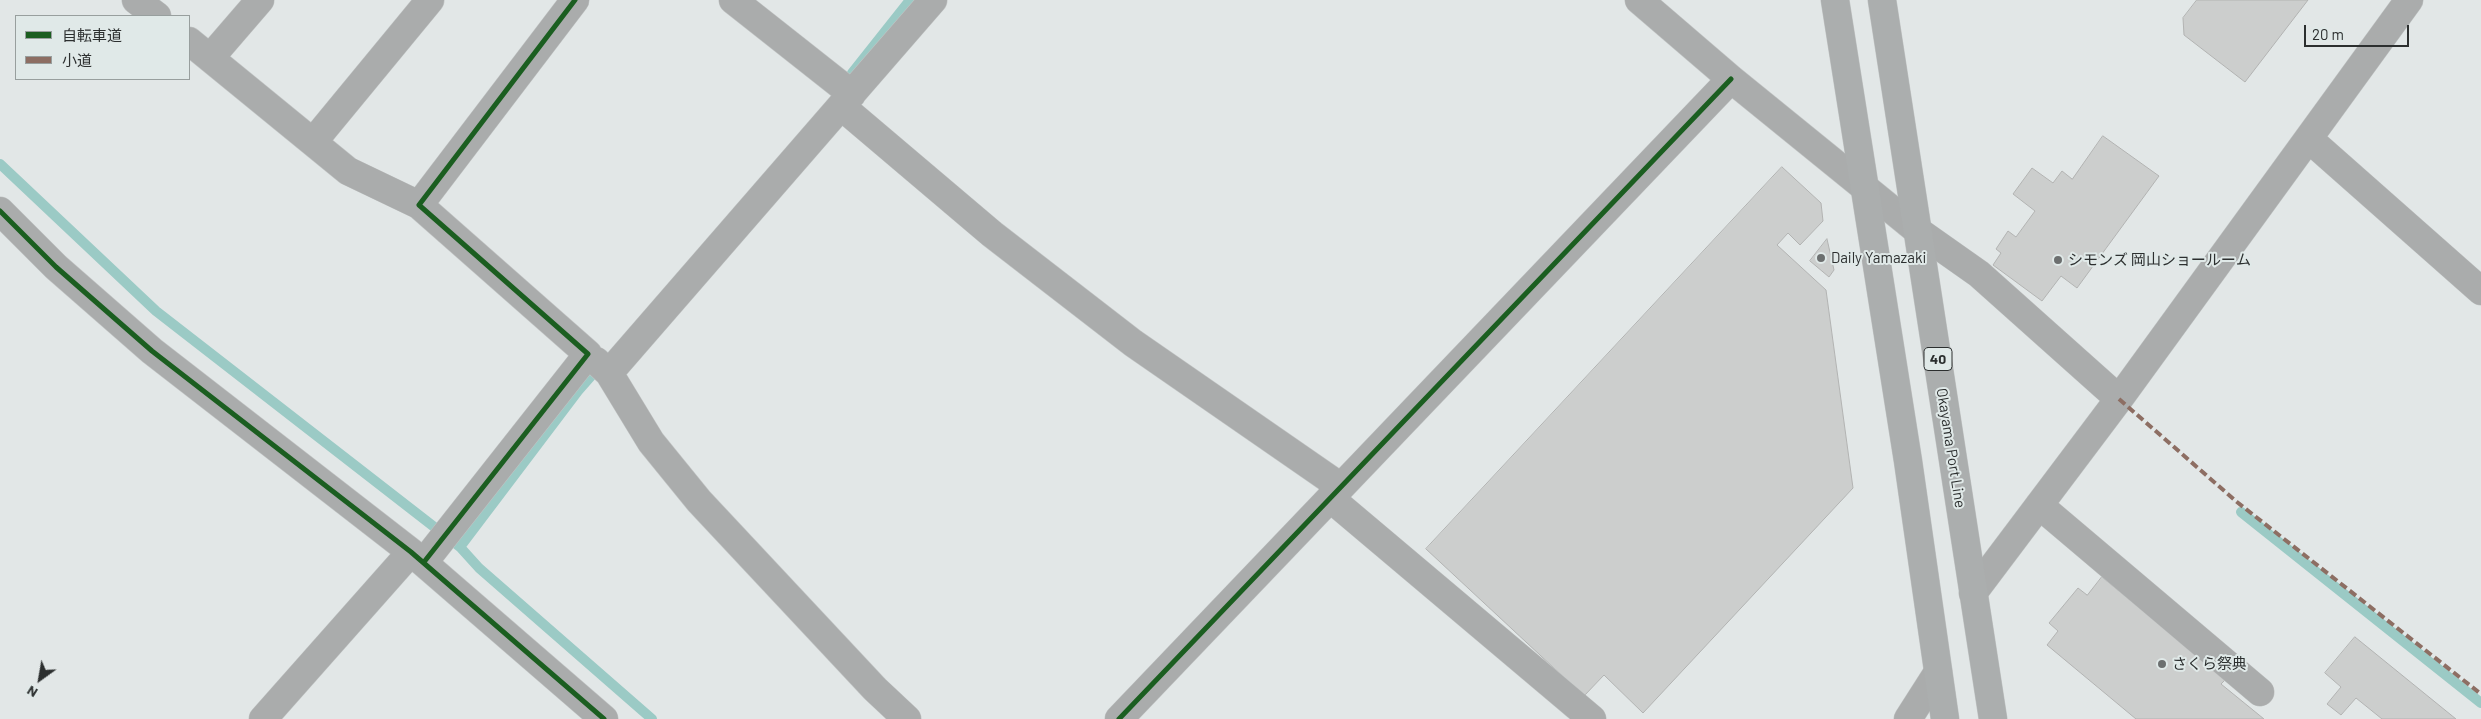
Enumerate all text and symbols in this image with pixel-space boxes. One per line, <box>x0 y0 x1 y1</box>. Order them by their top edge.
legend <box>15 15 190 80</box>
scale bar <box>2306 15 2411 47</box>
text: 20 m <box>2312 25 2344 43</box>
text: 自転車道 <box>62 26 122 44</box>
text: 小道 <box>62 51 92 69</box>
place label: Daily Yamazaki <box>1831 249 1926 267</box>
place label: シモンズ 岡山ショールーム <box>2068 251 2251 269</box>
marker: Daily Yamazaki <box>1815 252 1827 264</box>
marker: シモンズ 岡山ショールーム <box>2052 254 2064 266</box>
road number: 40 <box>1924 348 1952 370</box>
street label: Okayama Port Line <box>1933 387 1969 509</box>
north arrow <box>15 654 65 704</box>
place label: さくら祭典 <box>2172 655 2247 673</box>
marker: さくら祭典 <box>2156 658 2168 670</box>
text: N <box>23 682 40 702</box>

